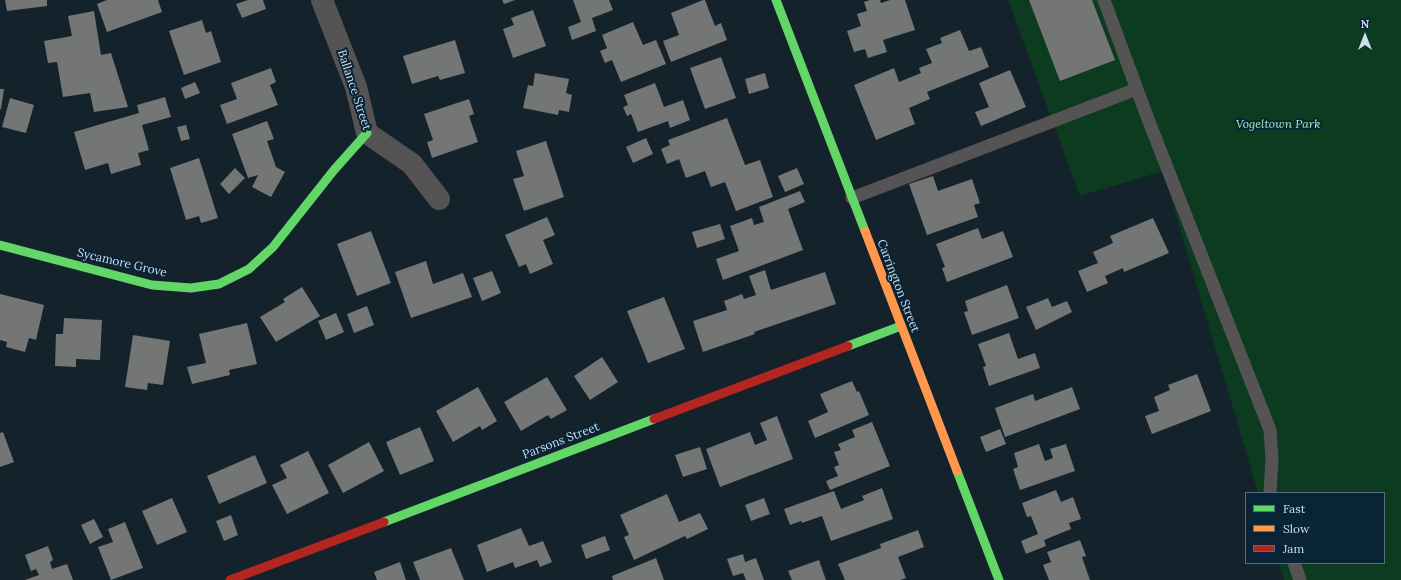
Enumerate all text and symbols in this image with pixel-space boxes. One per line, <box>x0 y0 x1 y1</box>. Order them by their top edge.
north arrow <box>1345 16 1385 56</box>
text: N <box>1361 17 1369 31</box>
street label: Ballance Street <box>334 48 374 132</box>
park label: Vogeltown Park <box>1236 118 1320 132</box>
street label: Carrington Street <box>874 237 922 335</box>
street label: Sycamore Grove <box>76 246 168 280</box>
street label: Parsons Street <box>521 420 601 462</box>
legend <box>1245 492 1385 564</box>
text: Fast <box>1283 501 1306 516</box>
text: Slow <box>1283 521 1310 536</box>
text: Jam <box>1283 541 1304 556</box>

